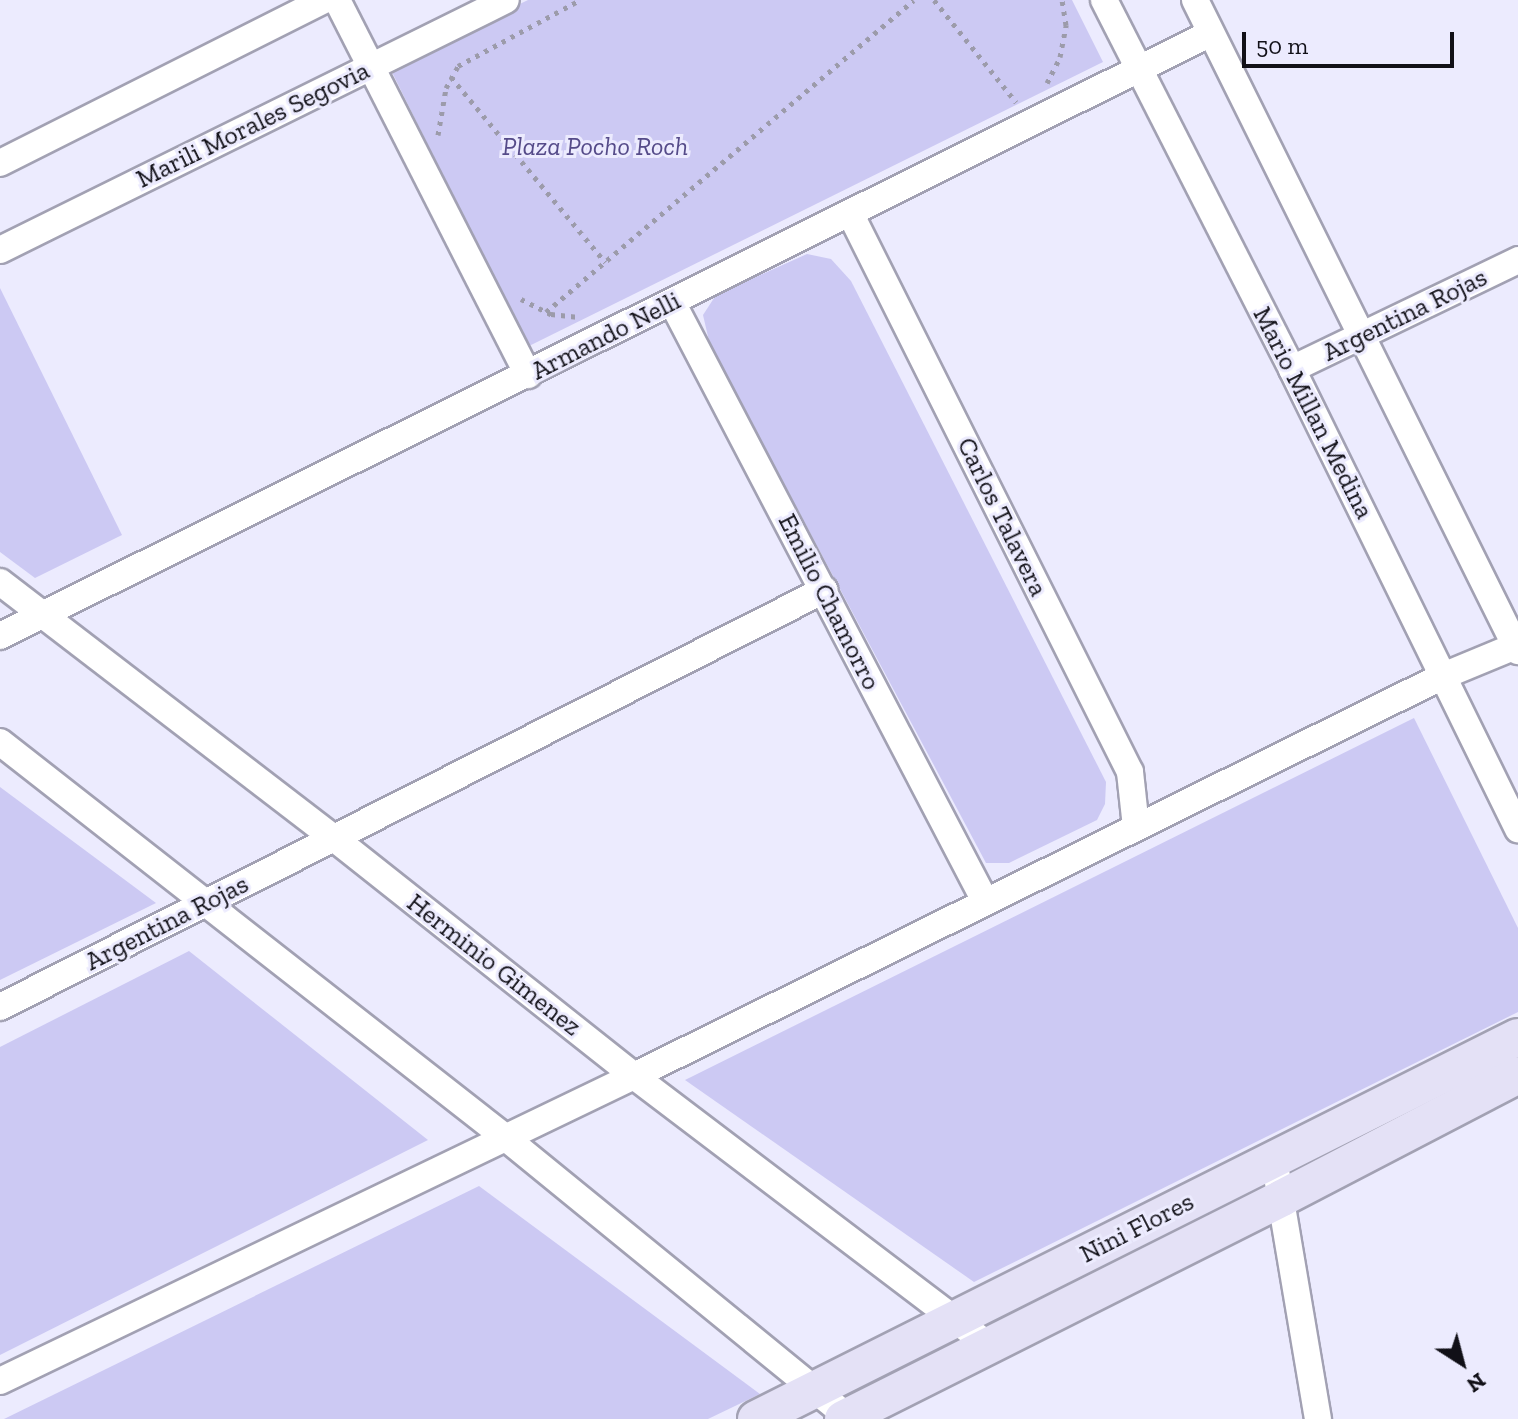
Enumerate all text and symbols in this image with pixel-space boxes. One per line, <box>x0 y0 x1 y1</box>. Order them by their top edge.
scale bar <box>1246 16 1458 66</box>
text: 50 m <box>1256 31 1308 60</box>
street label: Marili Morales Segovia <box>131 55 375 195</box>
park label: Plaza Pocho Roch <box>502 131 688 163</box>
street label: Argentina Rojas <box>1318 262 1492 368</box>
street label: Armando Nelli <box>526 285 686 387</box>
street label: Mario Millan Medina <box>1246 302 1380 524</box>
street label: Carlos Talavera <box>950 432 1054 602</box>
street label: Emilio Chamorro <box>771 509 887 695</box>
street label: Argentina Rojas <box>80 868 254 978</box>
street label: Herminio Gimenez <box>401 887 587 1043</box>
street label: Nini Flores <box>1075 1186 1199 1270</box>
north arrow <box>1422 1323 1502 1403</box>
text: N <box>1462 1367 1491 1399</box>

